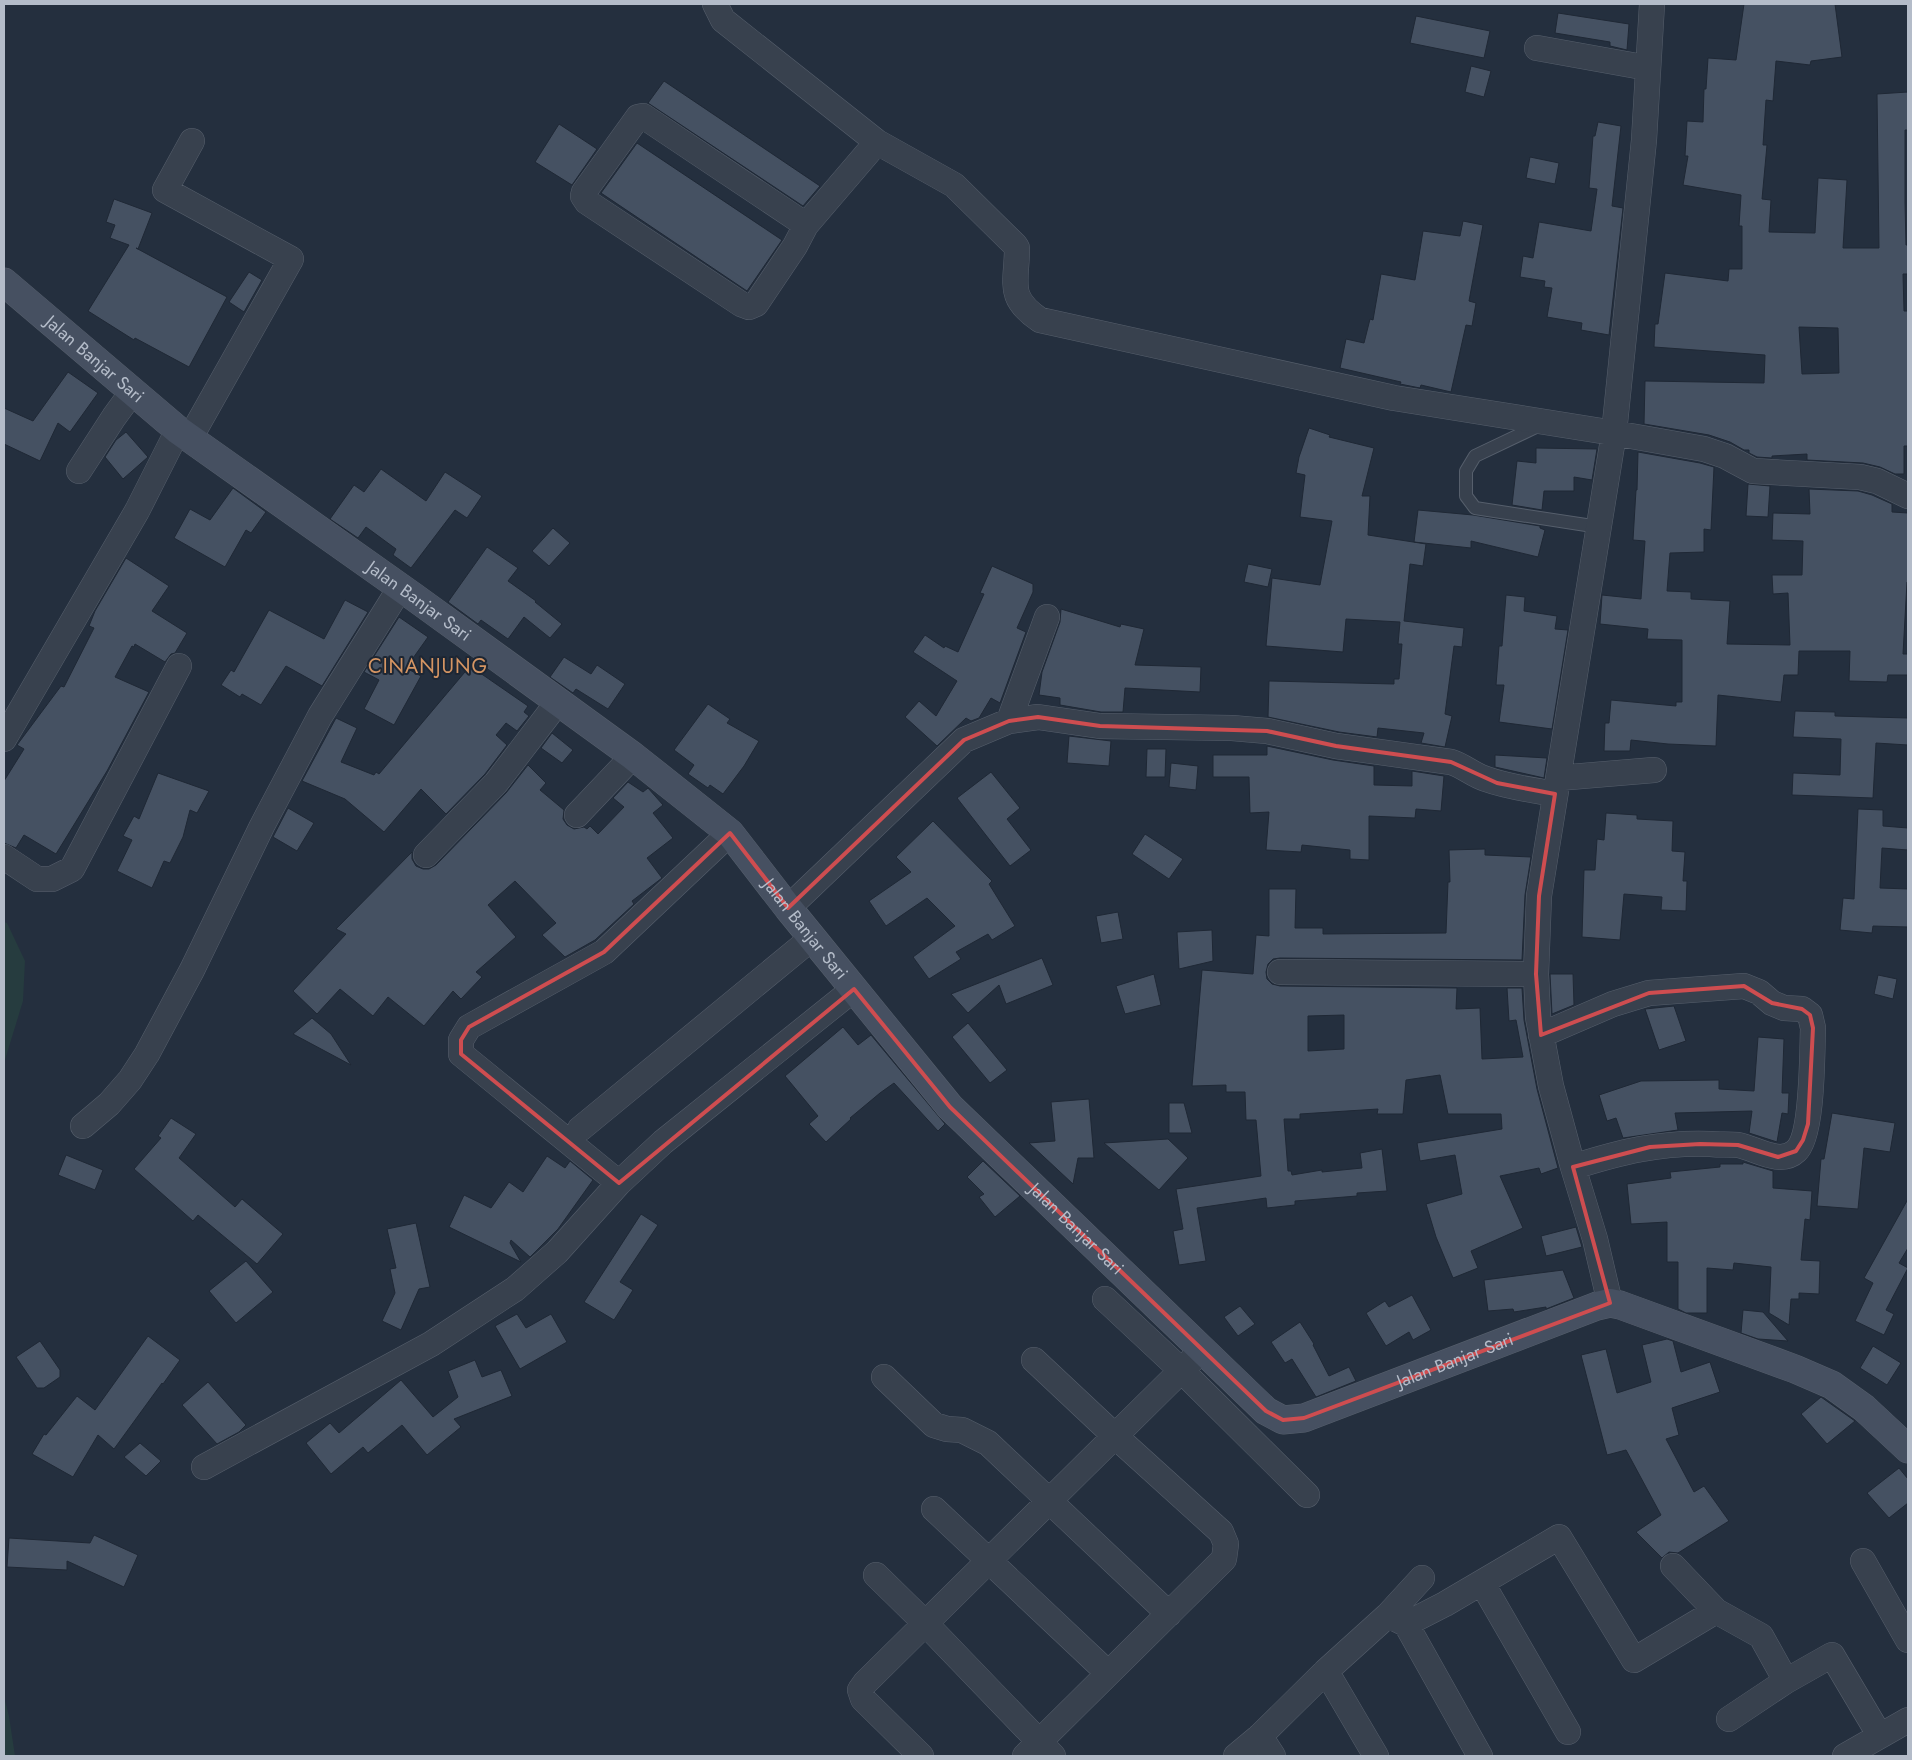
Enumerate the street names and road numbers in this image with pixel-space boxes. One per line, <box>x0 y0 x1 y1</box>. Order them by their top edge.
street label: Jalan Banjar Sari <box>38 308 150 409</box>
street label: Jalan Banjar Sari <box>360 553 477 647</box>
street label: Jalan Banjar Sari <box>755 871 854 985</box>
street label: Jalan Banjar Sari <box>1022 1175 1130 1281</box>
street label: Jalan Banjar Sari <box>1391 1326 1517 1395</box>

